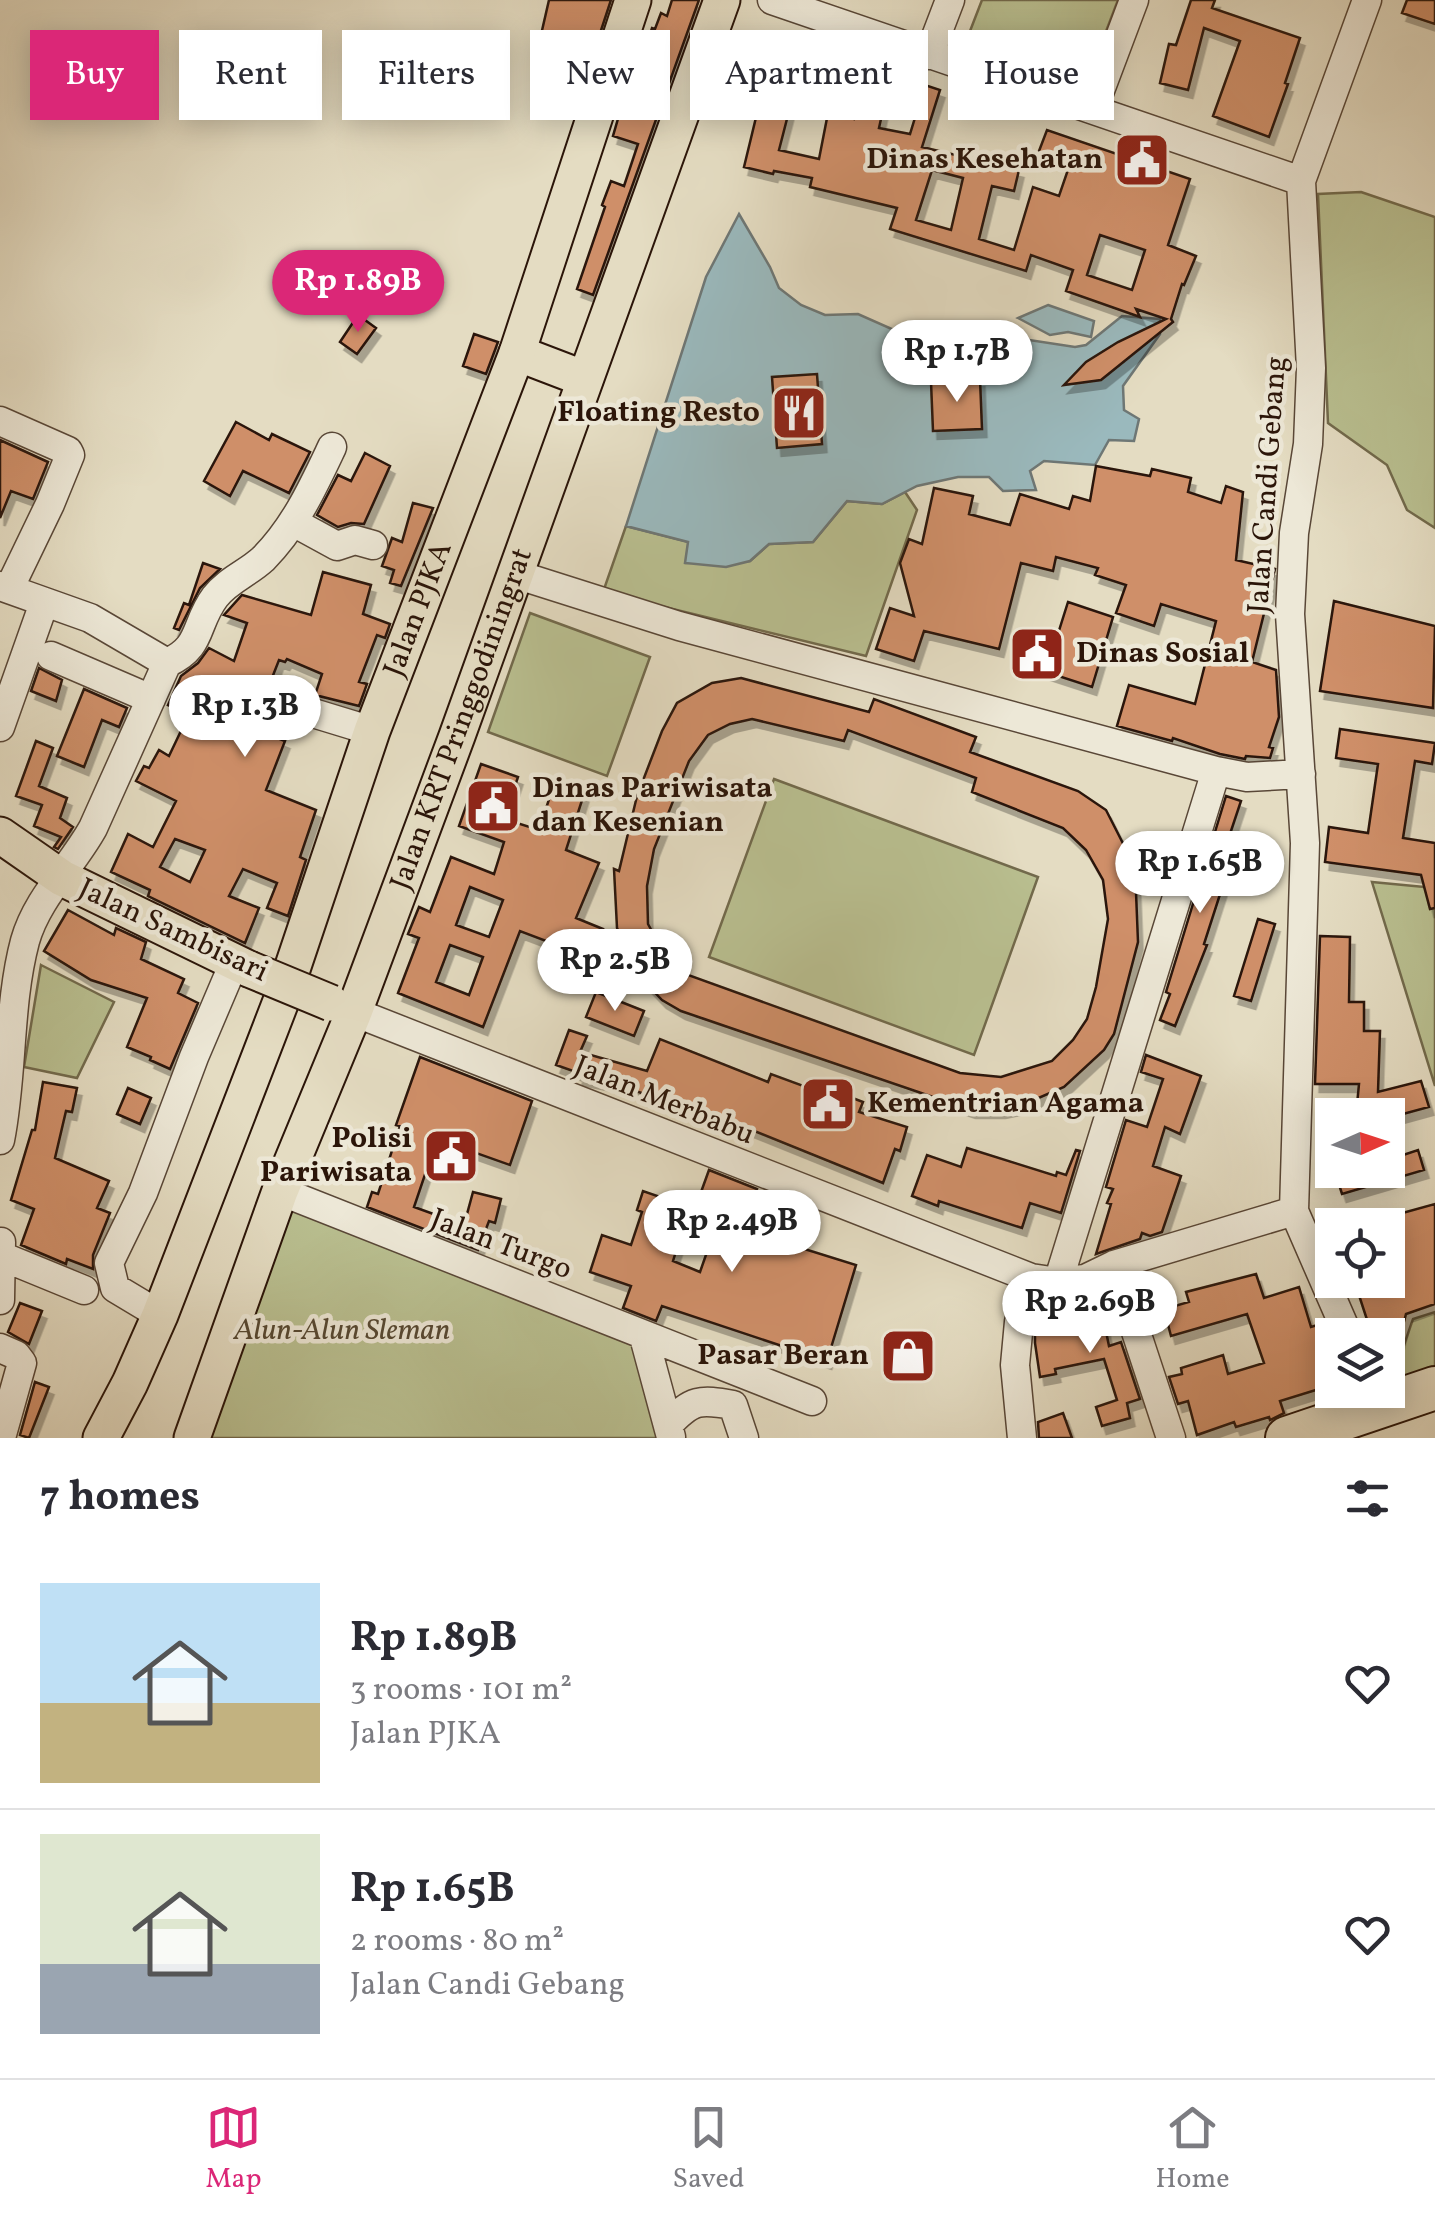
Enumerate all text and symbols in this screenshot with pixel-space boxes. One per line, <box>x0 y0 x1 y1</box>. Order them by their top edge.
chip: Buy <box>30 30 159 120</box>
chip: Rent <box>179 30 322 120</box>
chip: Filters <box>342 30 510 120</box>
chip: New <box>530 30 670 120</box>
chip: Apartment <box>690 30 928 120</box>
chip: House <box>948 30 1114 120</box>
public building icon: Dinas Kesehatan <box>1112 130 1172 190</box>
place label: Dinas Kesehatan <box>866 139 1103 181</box>
pin: Rp 1.89B <box>255 250 461 335</box>
text: Rp 1.89B <box>294 260 422 304</box>
pin: Rp 1.7B <box>865 320 1049 405</box>
text: Rp 1.7B <box>904 330 1010 374</box>
street label: Jalan Candi Gebang <box>1238 355 1298 615</box>
restaurant icon: Floating Resto <box>769 383 829 443</box>
place label: Floating Resto <box>557 392 760 434</box>
street label: Jalan PJKA <box>374 536 464 683</box>
street label: Jalan KRT Pringgodiningrat <box>380 542 544 896</box>
public building icon: Dinas Sosial <box>1007 624 1067 684</box>
place label: Dinas Sosial <box>1076 633 1249 675</box>
pin: Rp 1.3B <box>153 675 337 760</box>
text: Rp 1.3B <box>191 685 299 729</box>
place label: Dinas Pariwisata dan Kesenian <box>532 768 773 844</box>
public building icon: Dinas Pariwisata dan Kesenian <box>463 776 523 836</box>
pin: Rp 1.65B <box>1097 831 1303 916</box>
text: Rp 1.65B <box>1137 841 1263 885</box>
street label: Jalan Sambisari <box>71 869 275 993</box>
pin: Rp 2.5B <box>523 929 707 1014</box>
text: Rp 2.5B <box>559 939 671 983</box>
street label: Jalan Merbabu <box>567 1046 761 1156</box>
public building icon: Kementrian Agama <box>798 1074 858 1134</box>
place label: Kementrian Agama <box>867 1083 1144 1125</box>
north arrow <box>1315 1098 1405 1188</box>
map controls <box>1315 1098 1405 1408</box>
place label: Polisi Pariwisata <box>260 1118 412 1194</box>
public building icon: Polisi Pariwisata <box>421 1126 481 1186</box>
pin: Rp 2.49B <box>629 1190 835 1275</box>
street label: Jalan Turgo <box>424 1199 578 1291</box>
text: Rp 2.49B <box>666 1200 798 1244</box>
button: locate <box>1315 1208 1405 1298</box>
pin: Rp 2.69B <box>987 1271 1193 1356</box>
text: Rp 2.69B <box>1024 1281 1156 1325</box>
park label: Alun-Alun Sleman <box>233 1310 450 1352</box>
button: layers <box>1315 1318 1405 1408</box>
shop icon: Pasar Beran <box>878 1326 938 1386</box>
place label: Pasar Beran <box>697 1335 869 1377</box>
text: 7 homes <box>40 1469 200 1528</box>
icon: filters <box>1340 1471 1395 1526</box>
text: Rp 1.89B <box>350 1610 517 1669</box>
icon: home <box>120 1623 240 1743</box>
icon: heart <box>1340 1656 1395 1711</box>
text: 3 rooms · 101 m² <box>350 1669 572 1713</box>
text: Jalan PJKA <box>350 1713 501 1757</box>
text: Rp 1.65B <box>350 1861 515 1920</box>
icon: home <box>120 1874 240 1994</box>
icon: heart <box>1340 1907 1395 1962</box>
text: 2 rooms · 80 m² <box>350 1920 564 1964</box>
text: Jalan Candi Gebang <box>350 1964 625 2008</box>
tab: Map <box>205 2100 262 2199</box>
tab: Saved <box>672 2100 745 2199</box>
tab: Home <box>1155 2100 1230 2199</box>

